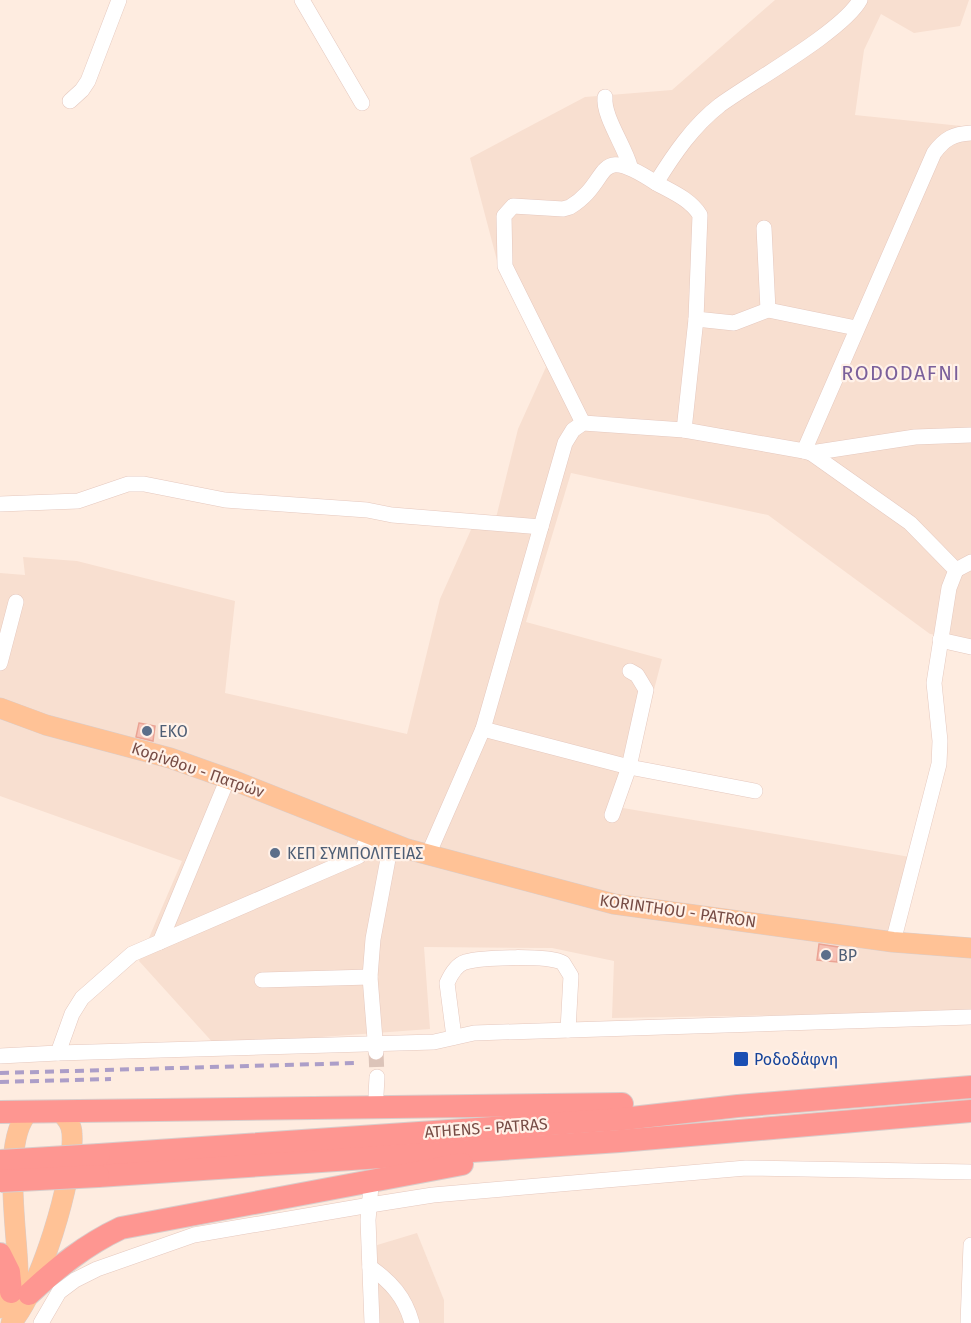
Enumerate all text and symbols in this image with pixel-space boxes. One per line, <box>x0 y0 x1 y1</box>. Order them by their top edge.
district label: RODODAFNI <box>841 361 961 385</box>
place label: EKO <box>159 722 188 741</box>
marker: EKO <box>140 724 154 738</box>
street label: Κορίνθου - Πατρών <box>129 738 267 802</box>
place label: ΚΕΠ ΣΥΜΠΟΛΙΤΕΙΑΣ <box>287 844 423 863</box>
marker: ΚΕΠ ΣΥΜΠΟΛΙΤΕΙΑΣ <box>268 846 282 860</box>
street label: KORINTHOU - PATRON <box>599 891 757 931</box>
place label: BP <box>838 946 857 965</box>
marker: BP <box>819 948 833 962</box>
marker: Ροδοδάφνη <box>732 1050 750 1068</box>
place label: Ροδοδάφνη <box>754 1050 838 1069</box>
street label: ATHENS - PATRAS <box>424 1114 548 1142</box>

